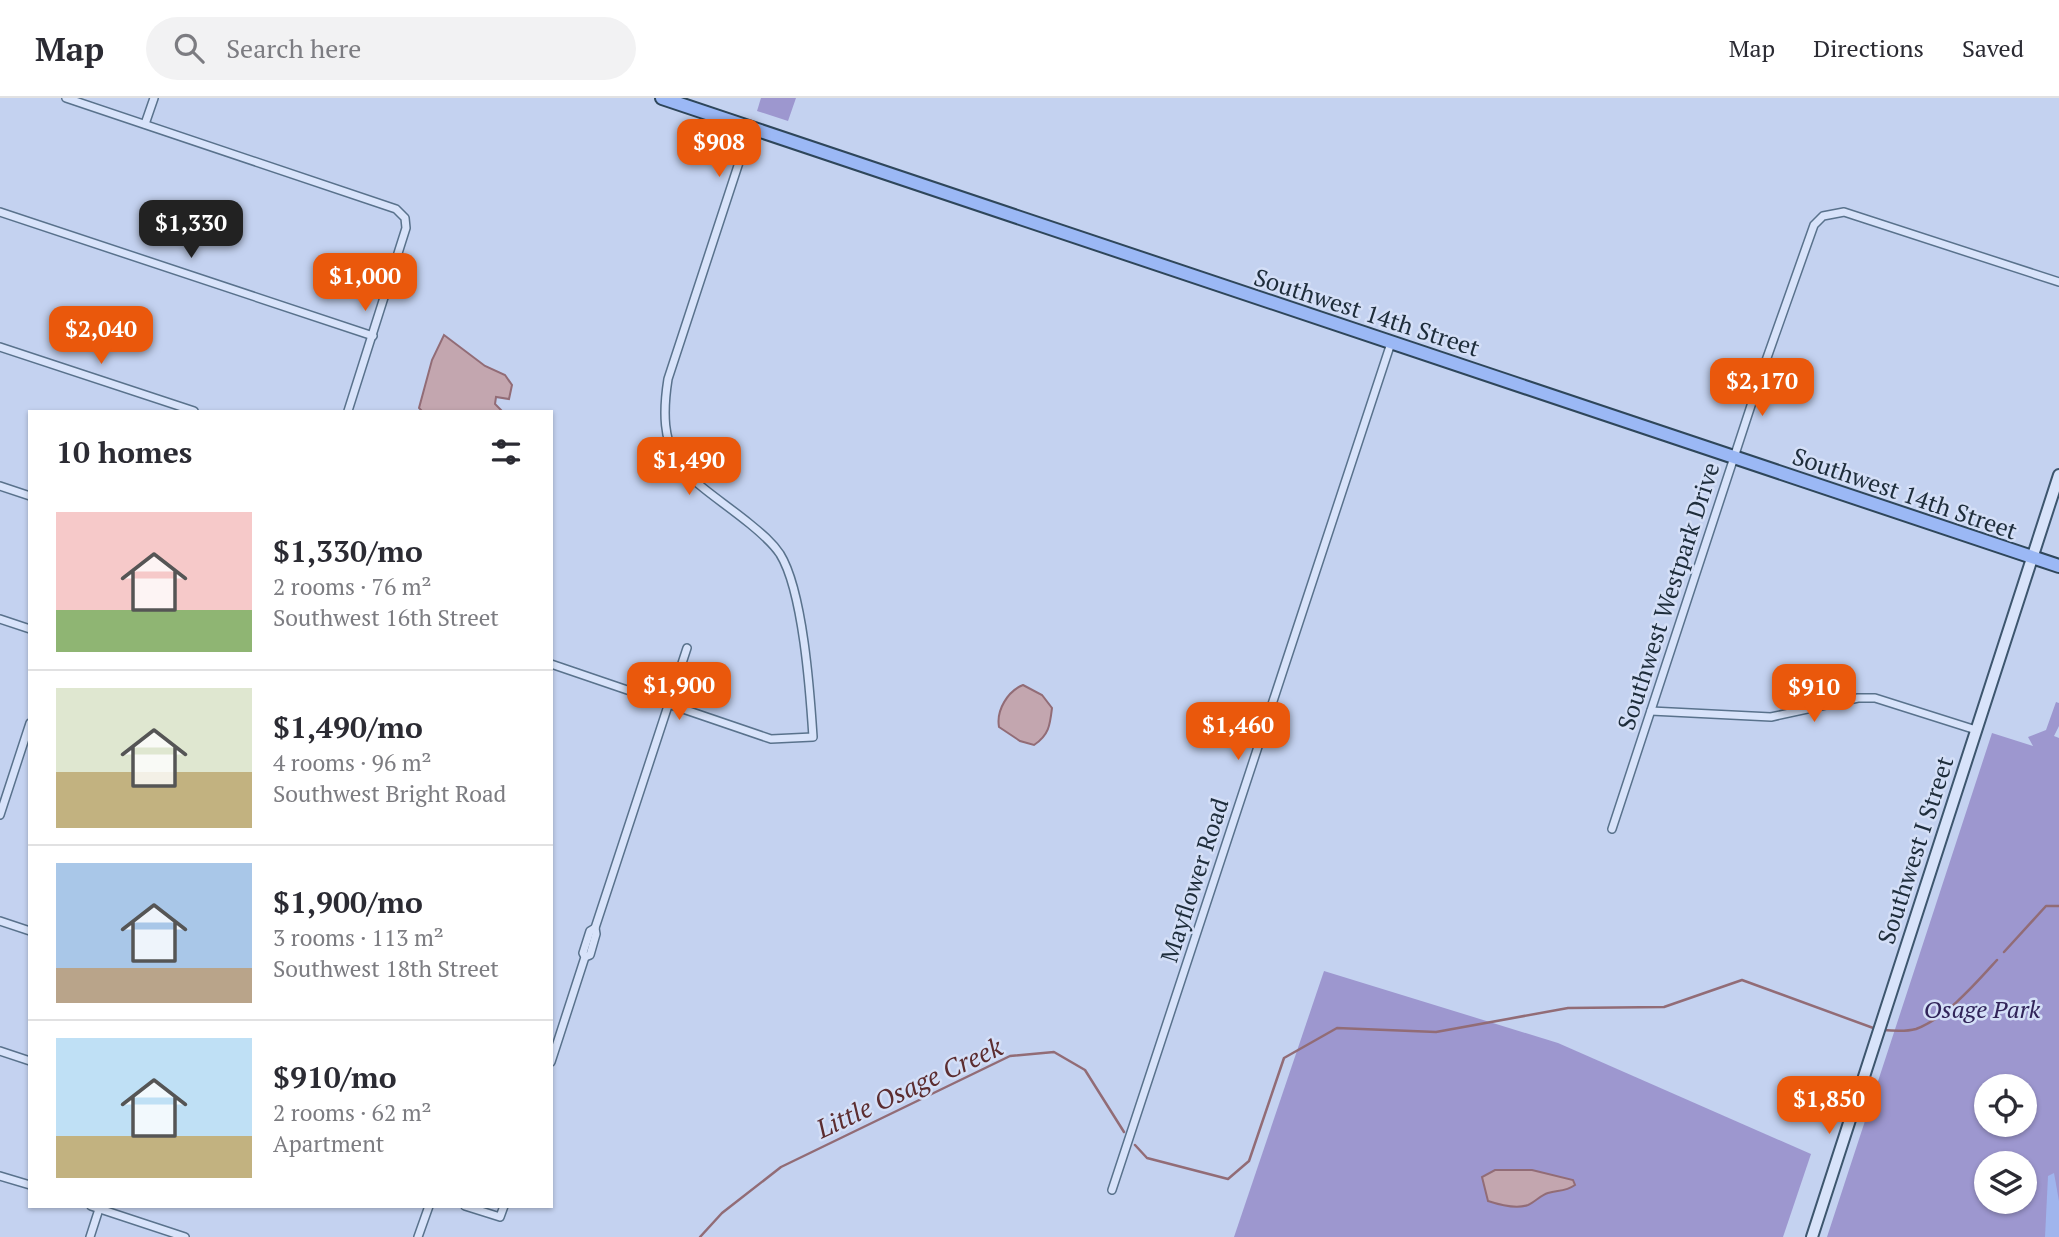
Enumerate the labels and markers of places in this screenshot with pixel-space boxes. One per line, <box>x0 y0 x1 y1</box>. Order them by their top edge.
pin: $908 <box>678 120 760 179</box>
pin: $1,330 <box>134 200 248 260</box>
pin: $1,000 <box>308 254 422 313</box>
pin: $2,040 <box>44 306 158 366</box>
pin: $2,170 <box>1705 358 1819 418</box>
pin: $1,490 <box>632 438 746 497</box>
pin: $1,900 <box>622 662 736 722</box>
pin: $910 <box>1773 664 1855 724</box>
pin: $1,460 <box>1181 702 1295 762</box>
pin: $1,850 <box>1772 1076 1886 1136</box>

